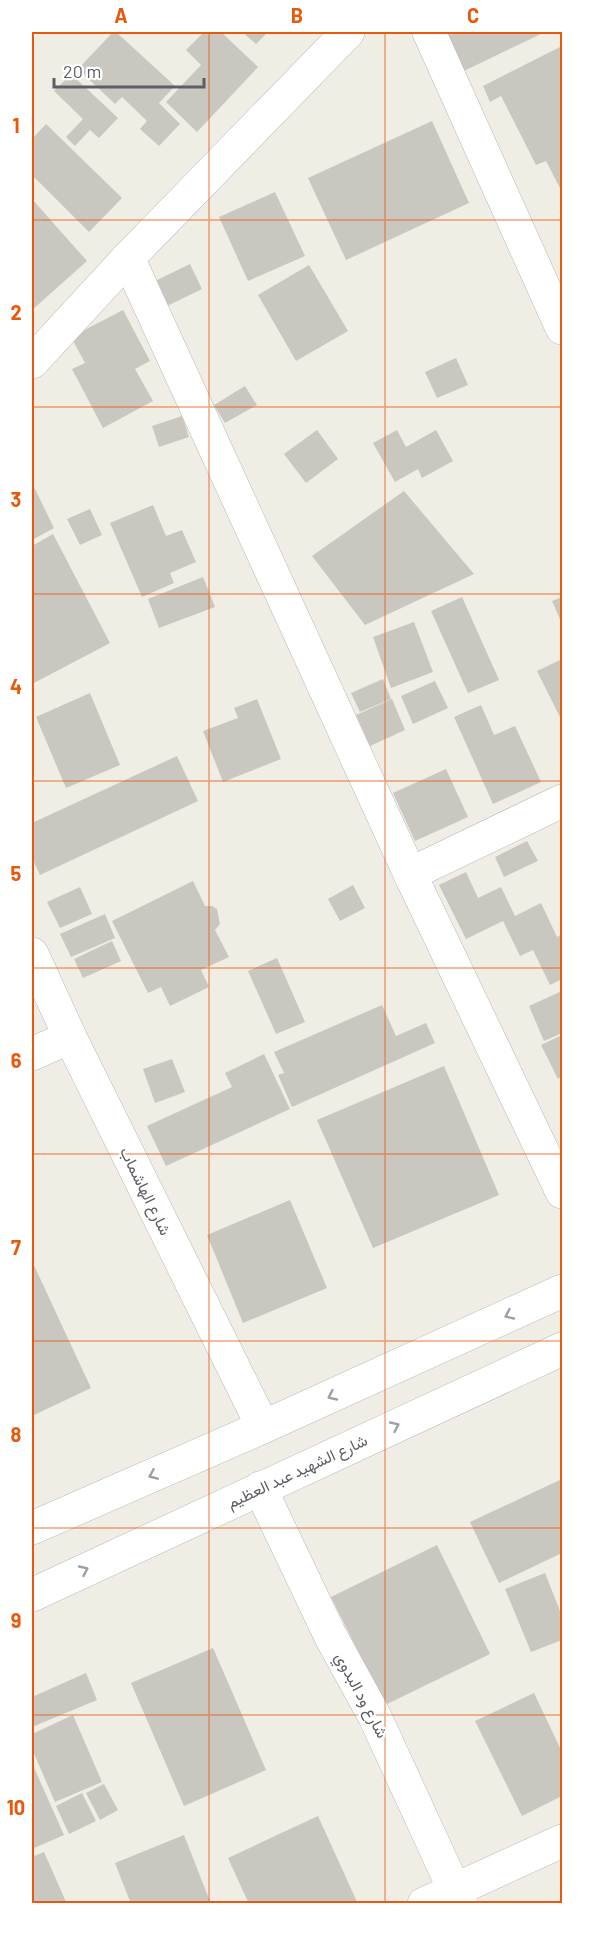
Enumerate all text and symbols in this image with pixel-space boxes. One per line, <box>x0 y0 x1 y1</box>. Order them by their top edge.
text: A <box>114 3 128 27</box>
text: B <box>291 3 303 27</box>
text: C <box>467 3 479 27</box>
scale bar <box>54 51 204 89</box>
text: 20 m <box>63 60 101 82</box>
text: 1 <box>12 113 20 137</box>
text: 2 <box>10 300 22 324</box>
text: 3 <box>11 487 21 511</box>
text: 4 <box>10 674 22 698</box>
text: 5 <box>11 861 22 885</box>
text: 6 <box>11 1048 22 1072</box>
street label: شارع الهاشماب <box>114 1144 176 1239</box>
text: 7 <box>11 1235 21 1259</box>
one-way arrow <box>505 1308 516 1320</box>
one-way arrow <box>327 1389 338 1401</box>
one-way arrow <box>388 1421 399 1433</box>
text: 8 <box>11 1422 22 1446</box>
street label: شارع الشهيد عبد العظيم <box>224 1430 371 1514</box>
one-way arrow <box>149 1468 160 1480</box>
one-way arrow <box>78 1565 89 1577</box>
text: 9 <box>11 1608 21 1632</box>
street label: شارع ود البدوي <box>328 1649 393 1743</box>
text: 10 <box>7 1795 25 1819</box>

